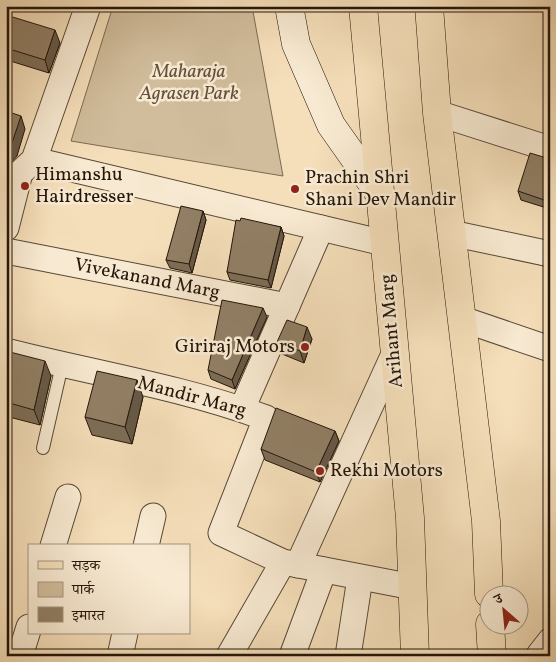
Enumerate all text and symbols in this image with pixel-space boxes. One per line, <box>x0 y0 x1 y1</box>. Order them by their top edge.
park label: Maharaja Agrasen Park <box>138 59 239 107</box>
place label: Himanshu Hairdresser <box>35 162 133 210</box>
place label: Prachin Shri Shani Dev Mandir <box>305 165 456 213</box>
marker: Himanshu Hairdresser <box>19 180 31 192</box>
marker: Prachin Shri Shani Dev Mandir <box>289 183 301 195</box>
street label: Vivekanand Marg <box>72 252 222 306</box>
street label: Arihant Marg <box>374 273 410 389</box>
place label: Giriraj Motors <box>175 334 295 360</box>
marker: Giriraj Motors <box>299 341 311 353</box>
street label: Mandir Marg <box>135 370 249 424</box>
place label: Rekhi Motors <box>330 458 443 484</box>
marker: Rekhi Motors <box>314 465 326 477</box>
legend <box>28 544 190 634</box>
text: सड़क <box>71 556 101 577</box>
text: पार्क <box>71 580 95 601</box>
north arrow <box>478 584 528 634</box>
text: उ <box>490 589 507 610</box>
text: इमारत <box>71 606 106 627</box>

